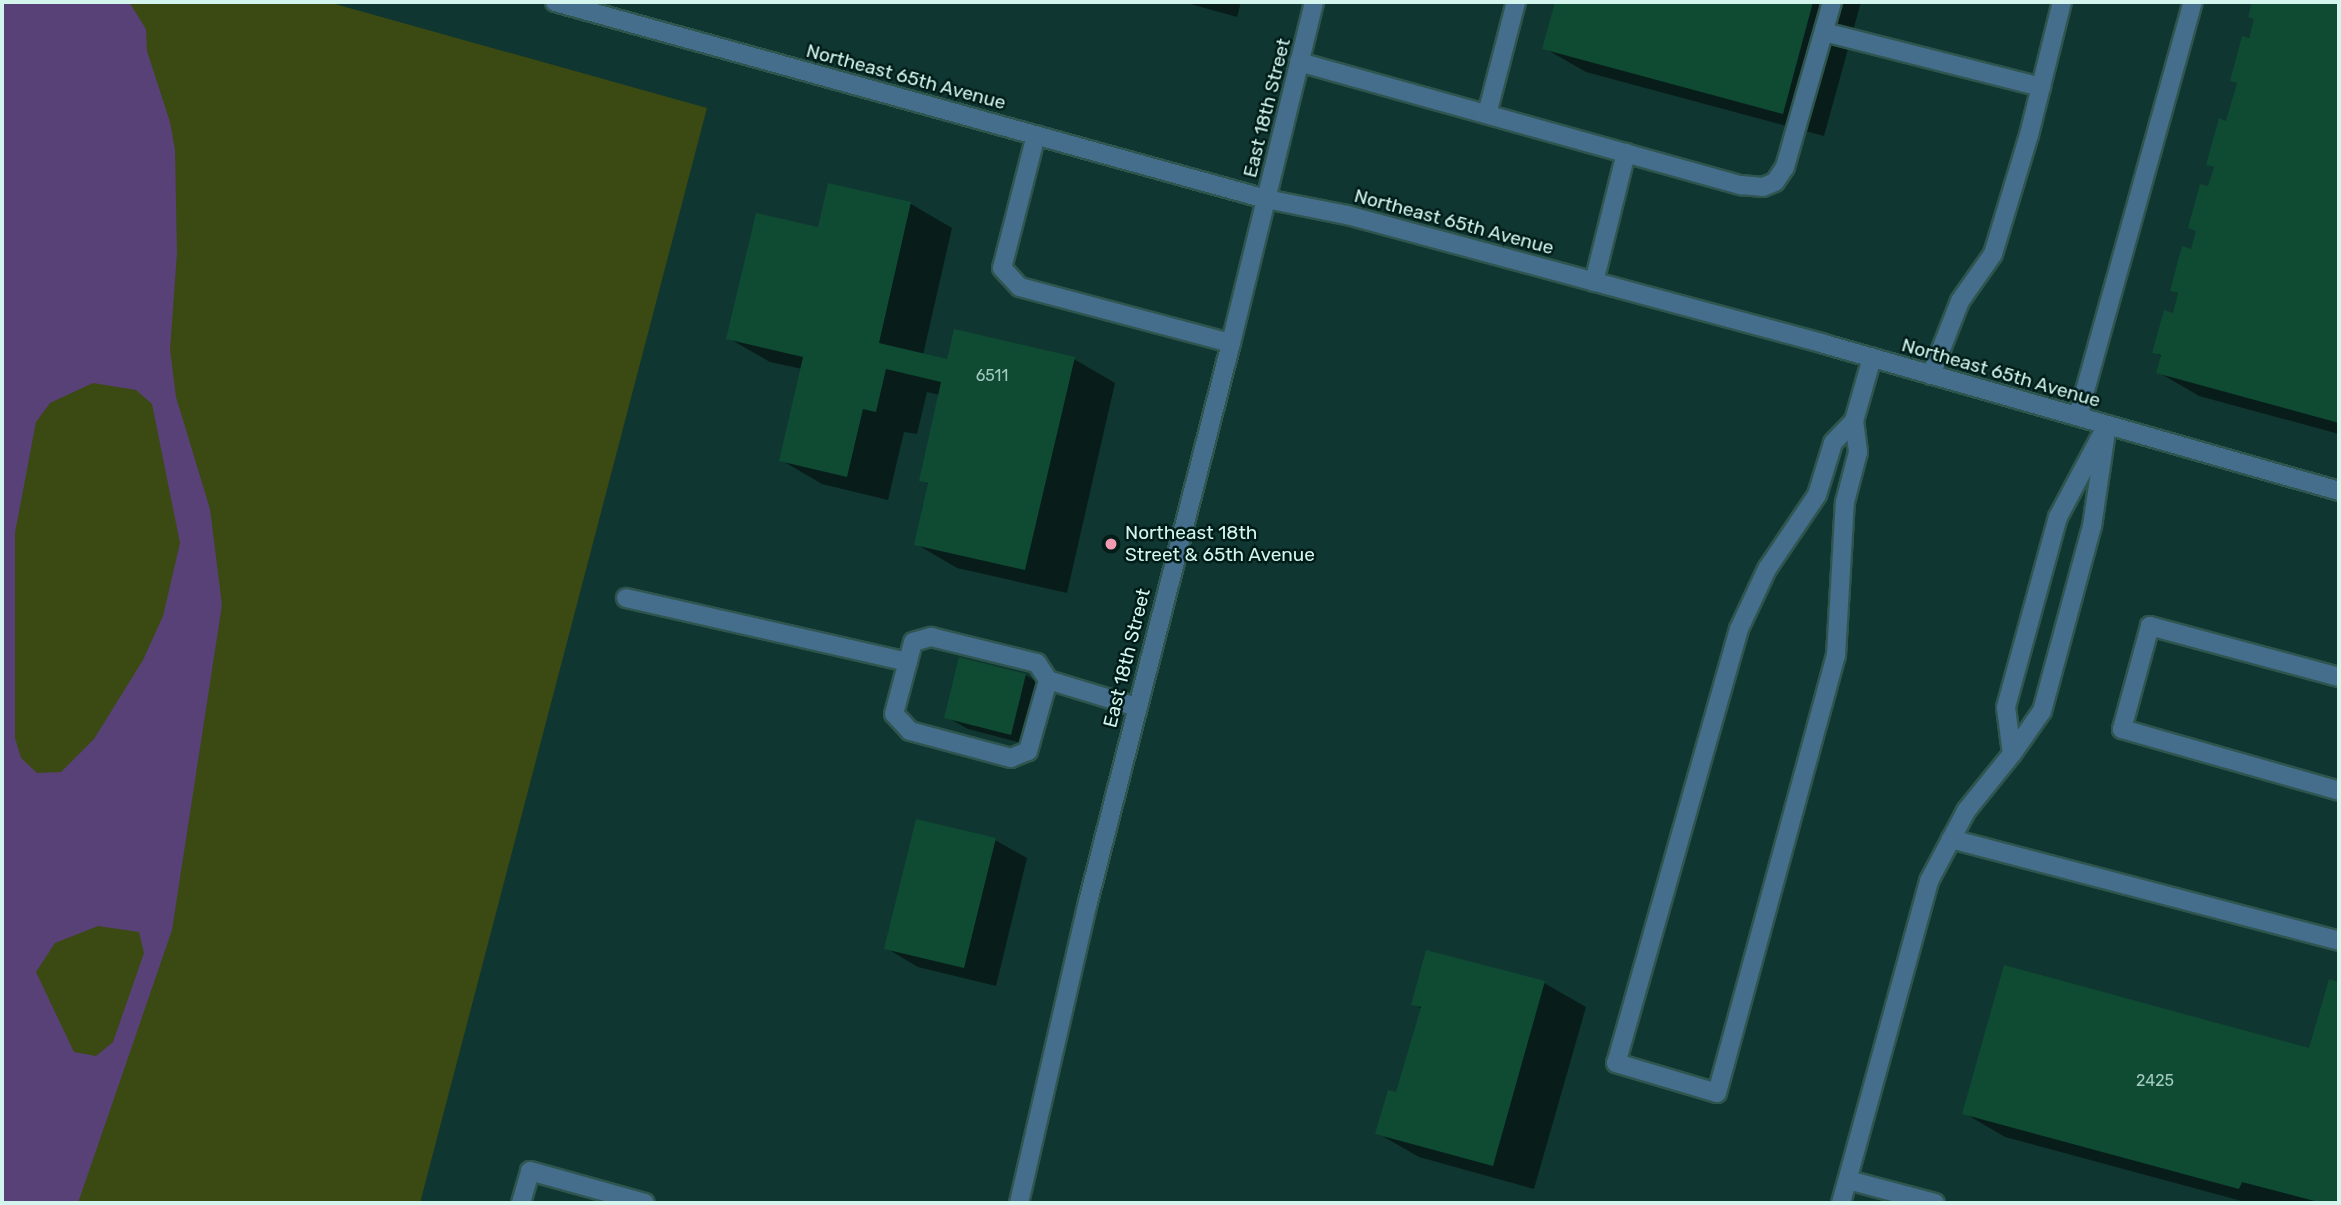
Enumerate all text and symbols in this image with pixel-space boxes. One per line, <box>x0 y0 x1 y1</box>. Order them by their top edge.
street label: East 18th Street <box>1239 36 1295 180</box>
street label: Northeast 65th Avenue <box>803 39 1009 115</box>
street label: Northeast 65th Avenue <box>1351 184 1557 260</box>
street label: Northeast 65th Avenue <box>1899 334 2103 412</box>
house number: 6511 <box>976 366 1008 386</box>
place label: Northeast 18th Street & 65th Avenue <box>1125 522 1315 566</box>
marker: Northeast 18th Street & 65th Avenue <box>1103 536 1119 552</box>
street label: East 18th Street <box>1099 586 1155 730</box>
house number: 2425 <box>2136 1071 2174 1091</box>

